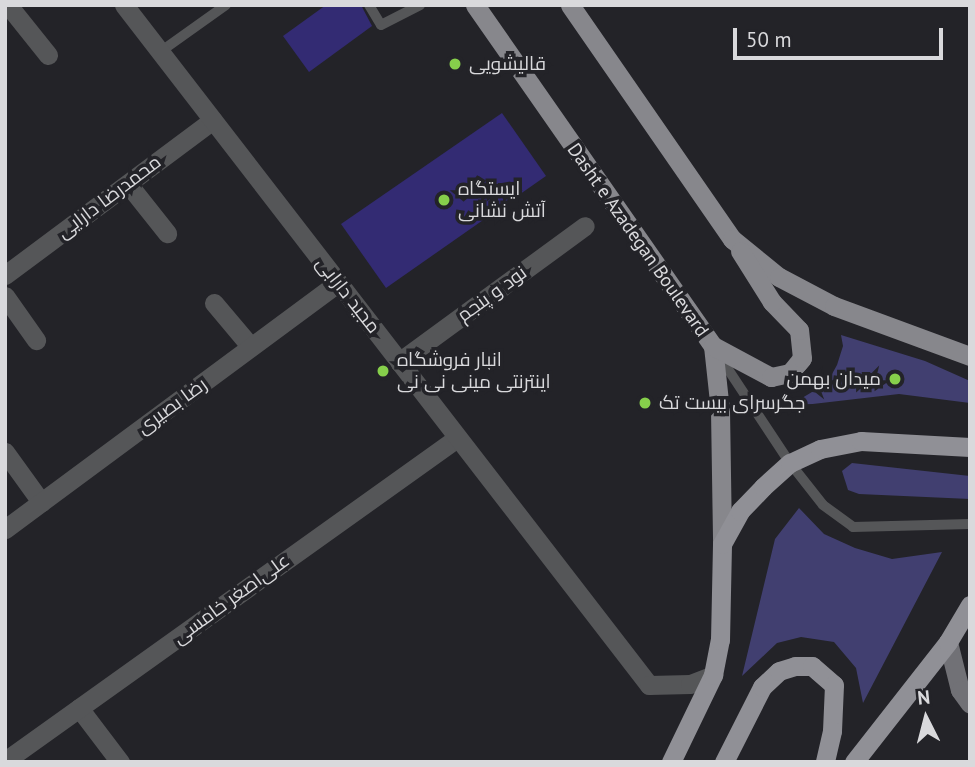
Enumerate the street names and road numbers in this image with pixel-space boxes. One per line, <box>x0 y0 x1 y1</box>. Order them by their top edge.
street label: Dasht e Azadegan Boulevard <box>562 139 714 341</box>
street label: محمدرضا دارایی <box>53 151 165 243</box>
street label: مجید دارابی <box>311 252 385 338</box>
street label: نود و پنجم <box>453 261 531 327</box>
street label: رضا بصیری <box>133 373 211 439</box>
street label: علی‌اصغر خامسی <box>168 549 294 649</box>

